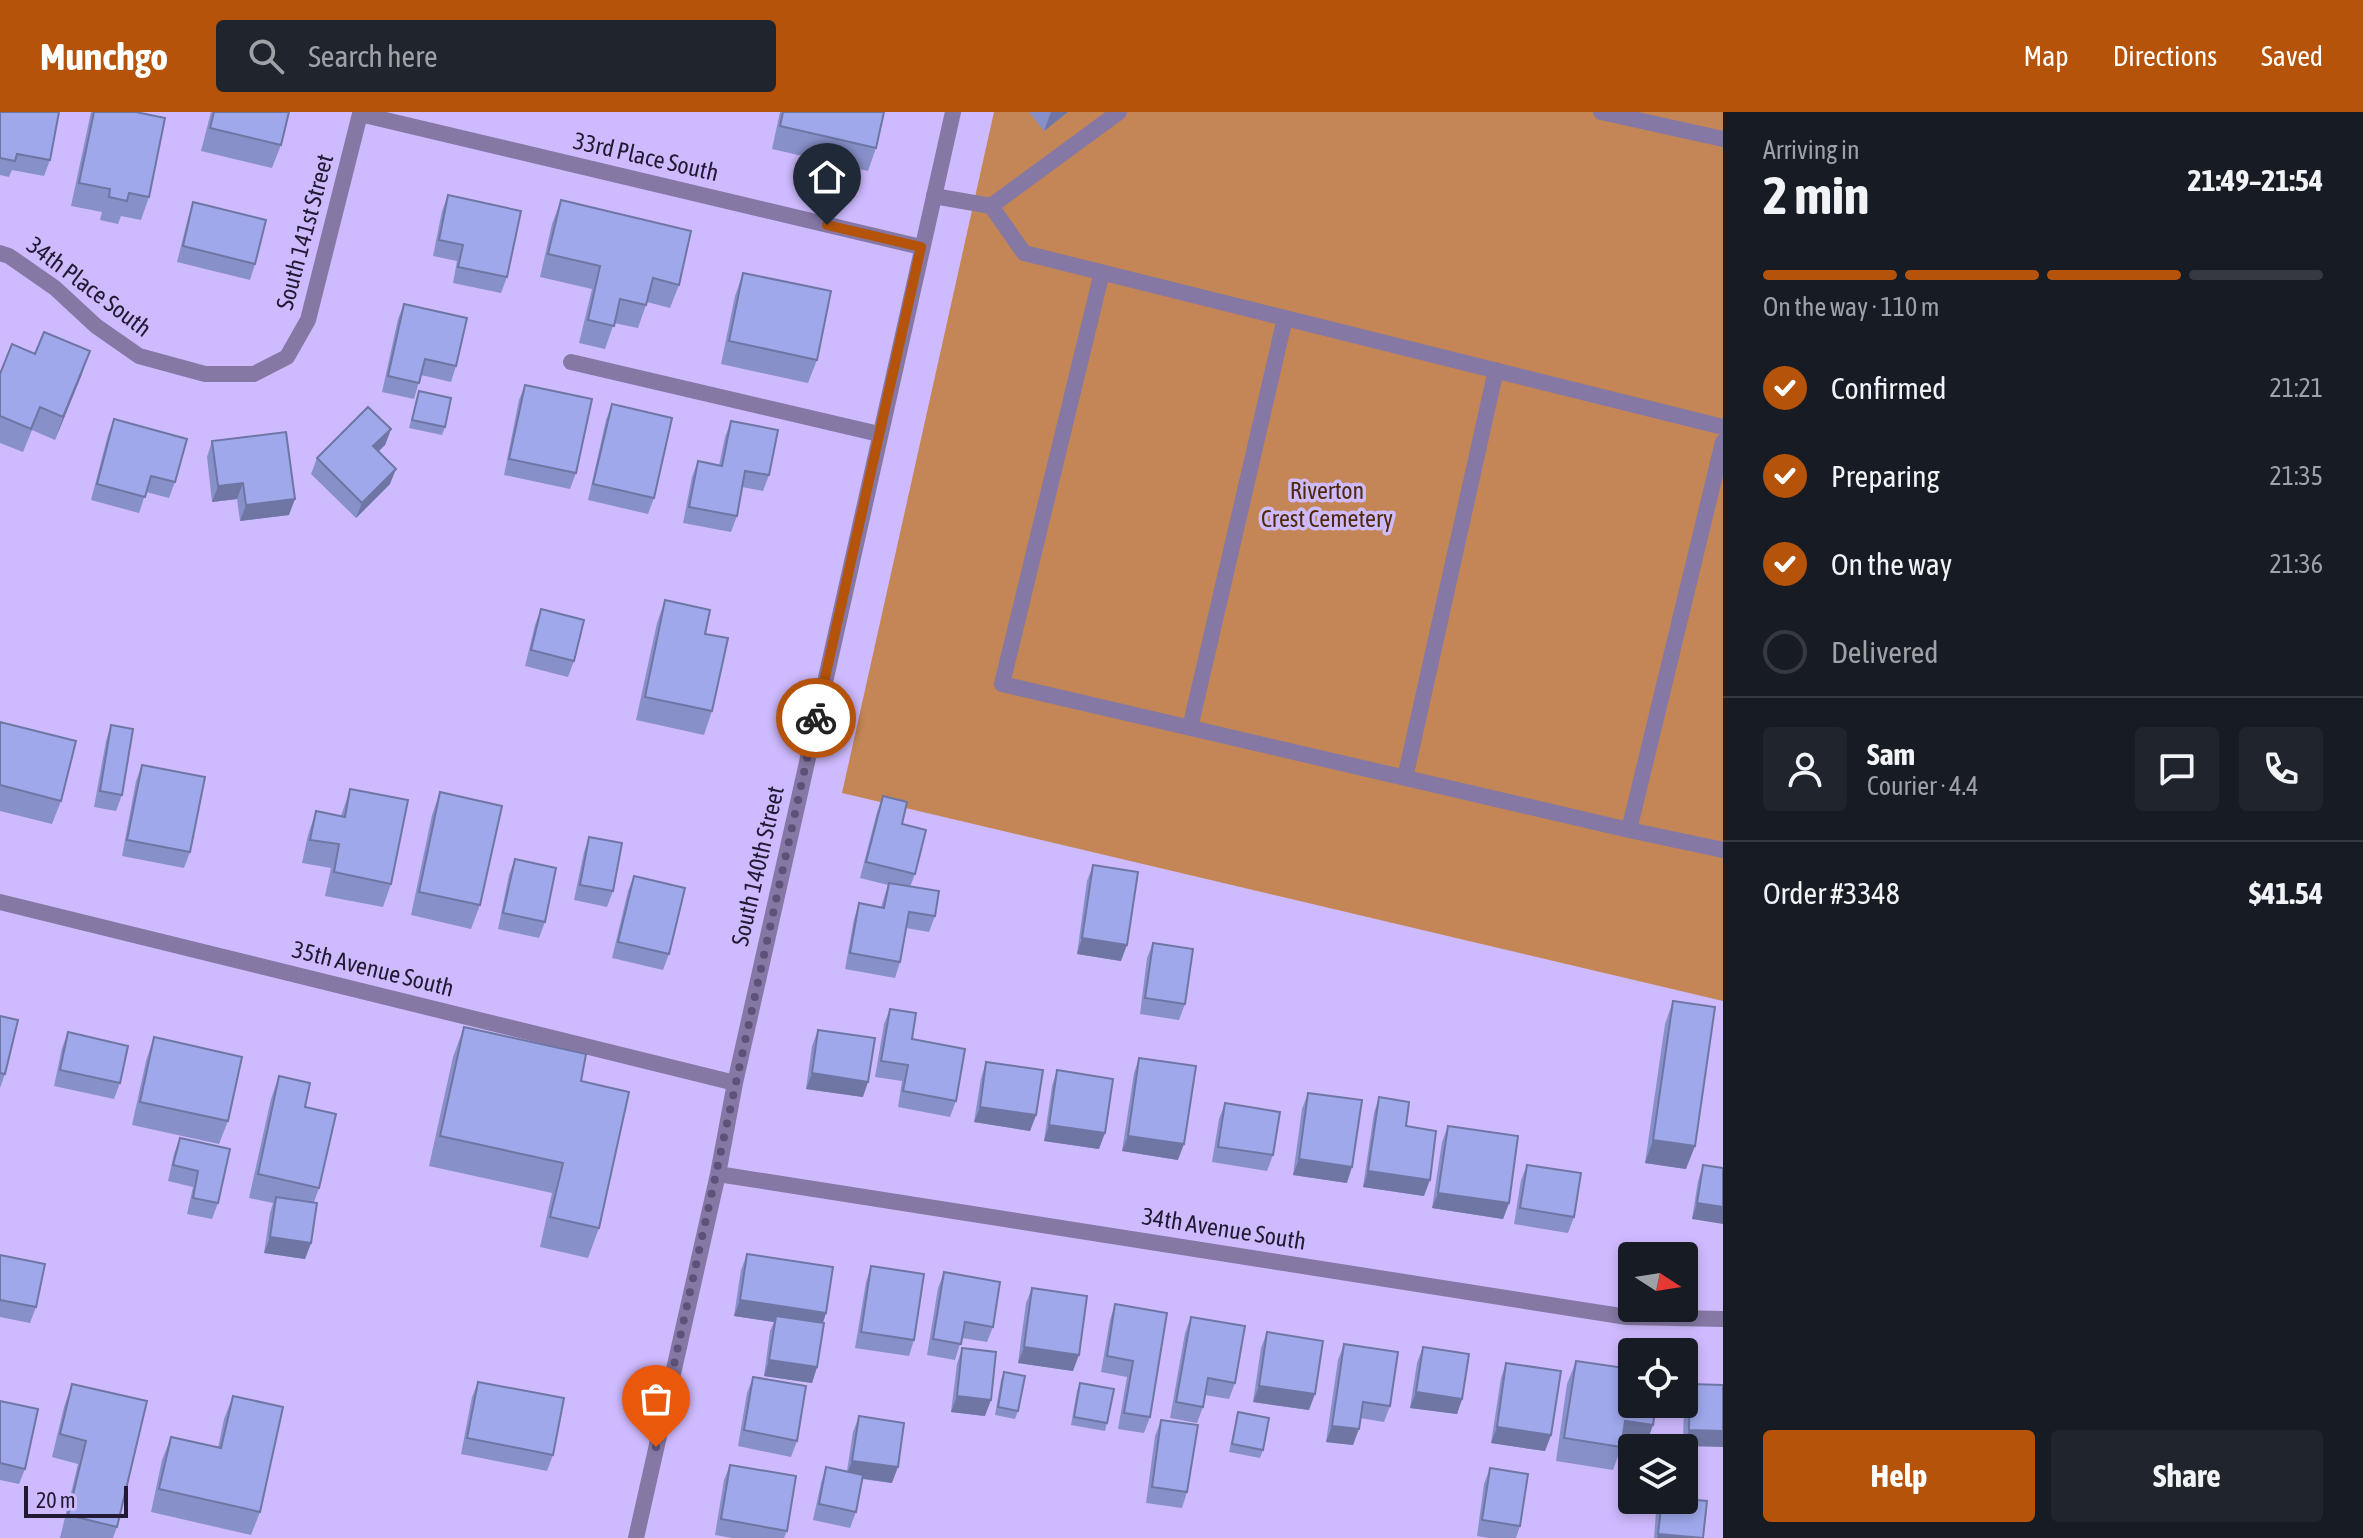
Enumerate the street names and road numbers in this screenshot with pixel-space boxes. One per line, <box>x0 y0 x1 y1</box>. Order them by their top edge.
street label: 33rd Place South <box>571 127 721 186</box>
street label: South 141st Street <box>271 151 338 313</box>
street label: 34th Place South <box>22 231 157 342</box>
street label: South 140th Street <box>726 783 789 948</box>
street label: 35th Avenue South <box>290 935 457 1002</box>
street label: 34th Avenue South <box>1140 1202 1308 1255</box>

